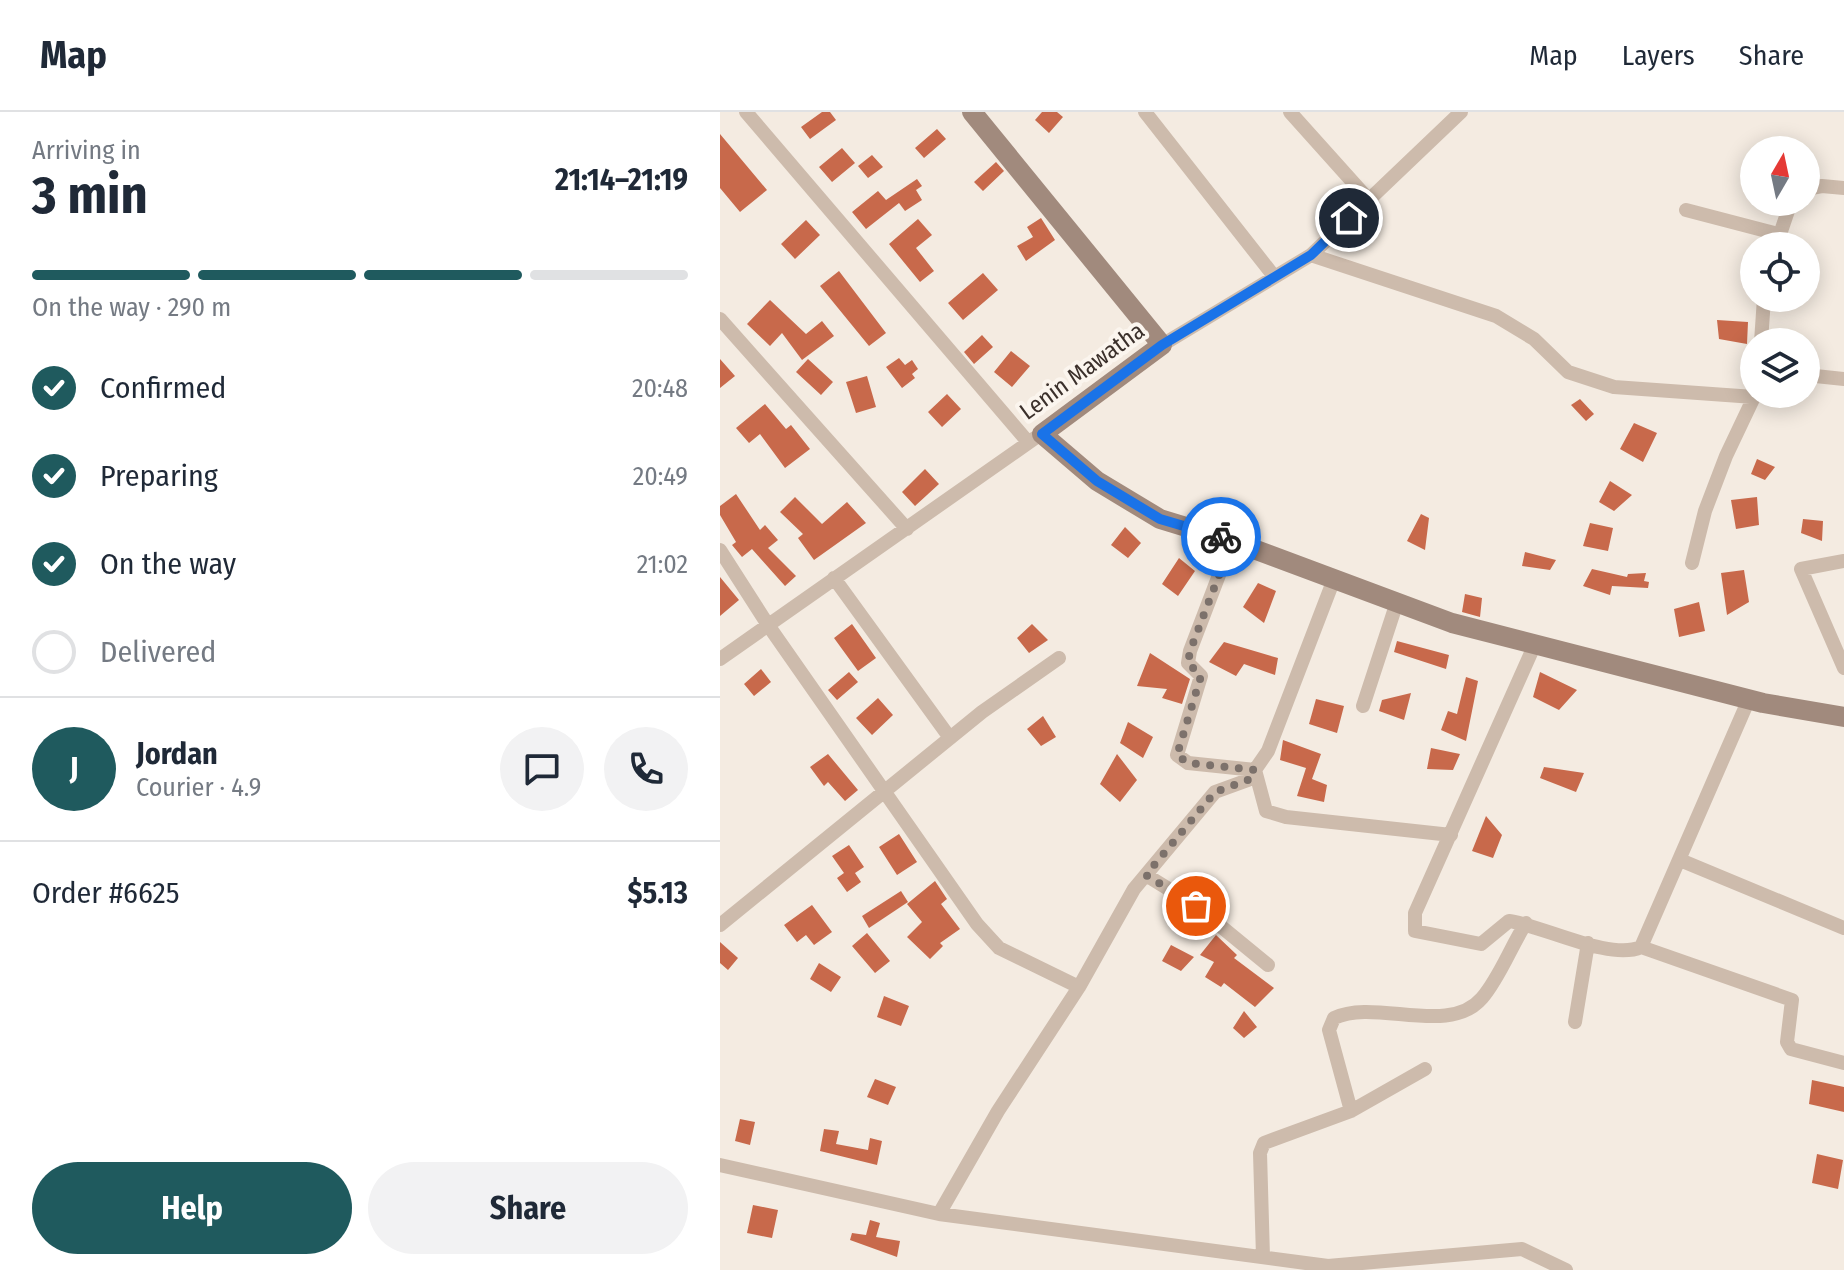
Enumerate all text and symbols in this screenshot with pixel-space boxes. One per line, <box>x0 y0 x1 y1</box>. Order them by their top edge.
text: Map <box>40 32 107 78</box>
text: Map <box>1529 39 1578 72</box>
text: Layers <box>1622 39 1695 72</box>
text: Share <box>1739 39 1804 72</box>
text: Arriving in <box>32 135 141 166</box>
north arrow <box>1740 136 1820 216</box>
map controls <box>1740 136 1820 408</box>
text: 21:14–21:19 <box>555 162 688 198</box>
text: 3 min <box>32 164 148 227</box>
pin <box>1315 184 1383 252</box>
icon: home <box>1327 196 1371 240</box>
button: locate <box>1740 232 1820 312</box>
text: On the way · 290 m <box>32 292 231 323</box>
street label: Lenin Mawatha <box>1014 316 1150 426</box>
button: layers <box>1740 328 1820 408</box>
icon: check <box>32 366 76 410</box>
text: Confirmed <box>100 370 226 406</box>
text: 20:48 <box>632 373 688 404</box>
icon: check <box>32 454 76 498</box>
text: Preparing <box>100 458 218 494</box>
text: 20:49 <box>633 461 688 492</box>
courier <box>1181 497 1261 577</box>
icon: bike <box>1199 515 1243 559</box>
icon: check <box>32 542 76 586</box>
text: On the way <box>100 546 236 582</box>
text: 21:02 <box>637 549 688 580</box>
text: Delivered <box>100 634 216 670</box>
button: chat <box>500 727 584 811</box>
button: phone <box>604 727 688 811</box>
text: Jordan <box>136 736 218 772</box>
text: J <box>70 751 78 787</box>
text: Courier · 4.9 <box>136 772 261 803</box>
pin <box>1162 872 1230 940</box>
text: Order #6625 <box>32 875 180 911</box>
text: $5.13 <box>628 875 688 911</box>
icon: bag <box>1174 884 1218 928</box>
button: Help <box>32 1162 352 1254</box>
button: Share <box>368 1162 688 1254</box>

